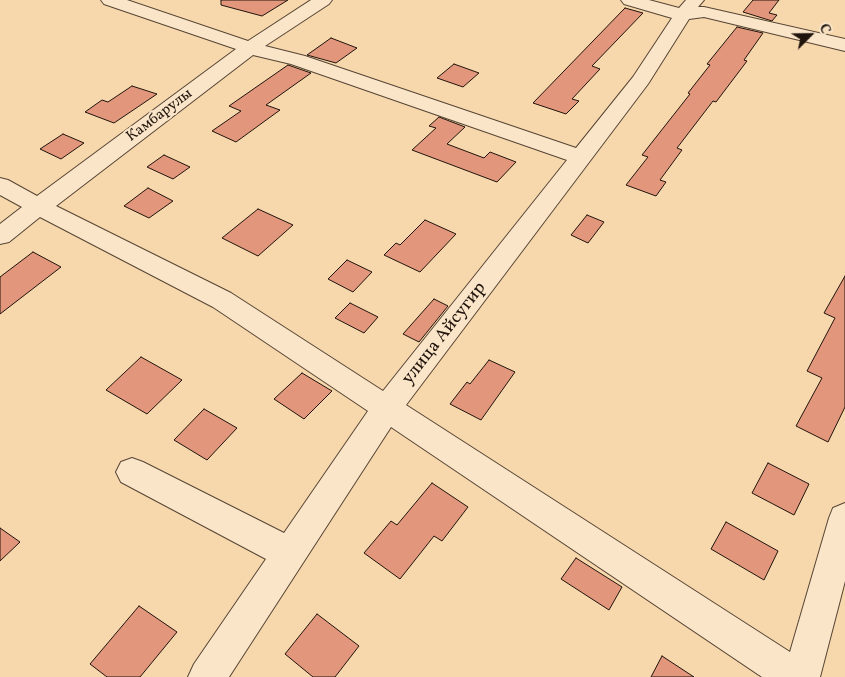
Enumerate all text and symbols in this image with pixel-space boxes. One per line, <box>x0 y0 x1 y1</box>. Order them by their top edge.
north arrow <box>785 10 835 60</box>
text: С <box>814 21 835 37</box>
street label: Камбарулы <box>124 85 196 147</box>
street label: улица Айсугир <box>398 278 492 390</box>

